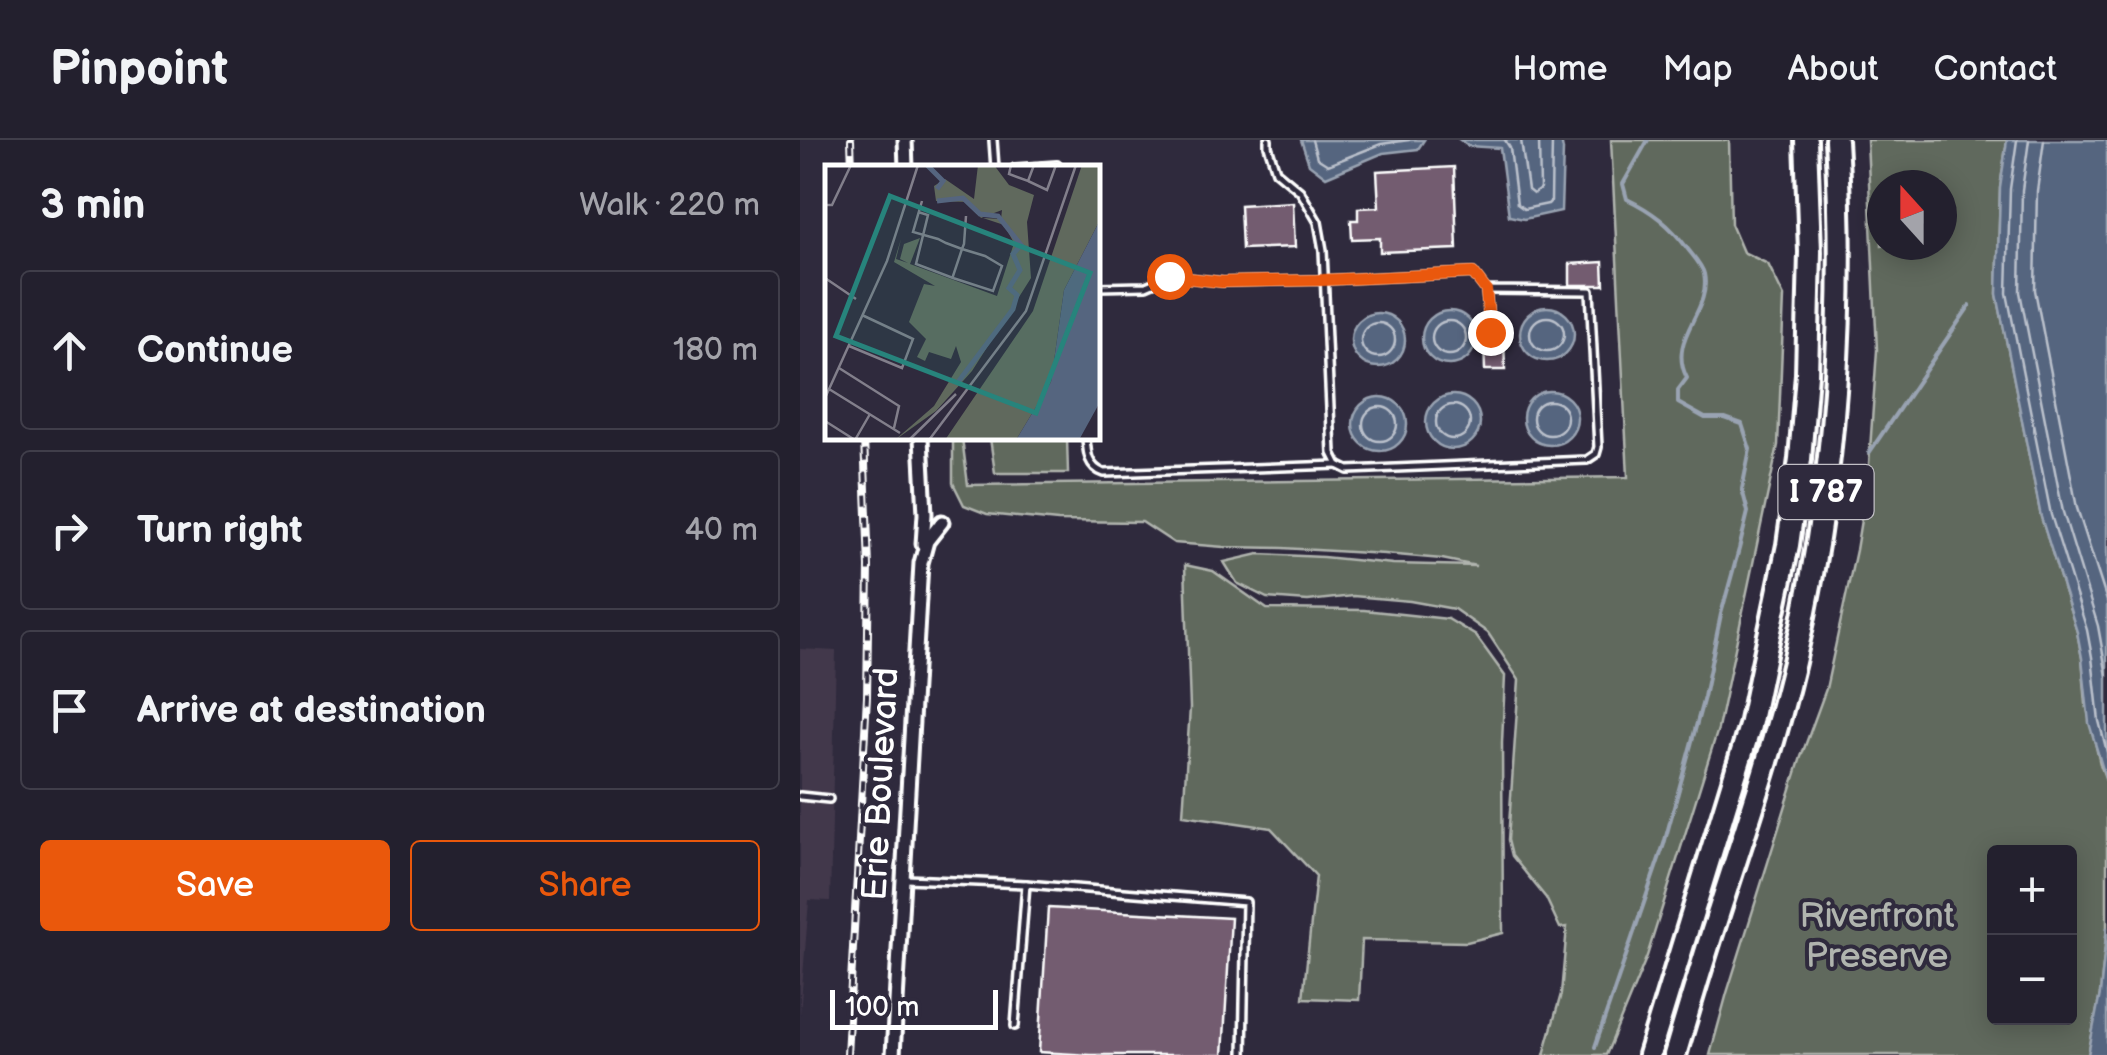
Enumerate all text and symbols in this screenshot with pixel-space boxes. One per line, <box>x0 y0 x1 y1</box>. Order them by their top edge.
text: Pinpoint <box>50 41 228 98</box>
text: Home <box>1512 48 1607 91</box>
text: Map <box>1662 48 1733 91</box>
text: About <box>1788 48 1879 91</box>
text: Contact <box>1934 48 2057 91</box>
inset map <box>825 165 1100 440</box>
north arrow <box>1867 170 1957 260</box>
text: 3 min <box>40 180 145 231</box>
text: Walk · 220 m <box>579 186 760 225</box>
route start <box>1147 254 1193 300</box>
route end <box>1468 310 1514 356</box>
icon: ahead <box>42 323 97 378</box>
text: Continue <box>137 328 293 373</box>
text: 180 m <box>673 331 758 370</box>
road number: I 787 <box>1778 465 1874 519</box>
icon: right <box>42 503 97 558</box>
text: Turn right <box>137 508 302 553</box>
text: 40 m <box>685 511 758 550</box>
street label: Erie Boulevard <box>853 666 909 902</box>
icon: arrive <box>42 683 97 738</box>
text: Arrive at destination <box>137 688 486 733</box>
button: Save <box>40 840 390 931</box>
button: Share <box>410 840 760 931</box>
map controls <box>1987 845 2077 1025</box>
button: + <box>1987 845 2077 935</box>
park label: Riverfront Preserve <box>1800 895 1955 978</box>
button: − <box>1987 935 2077 1025</box>
scale bar <box>830 985 998 1030</box>
text: 100 m <box>845 991 919 1024</box>

